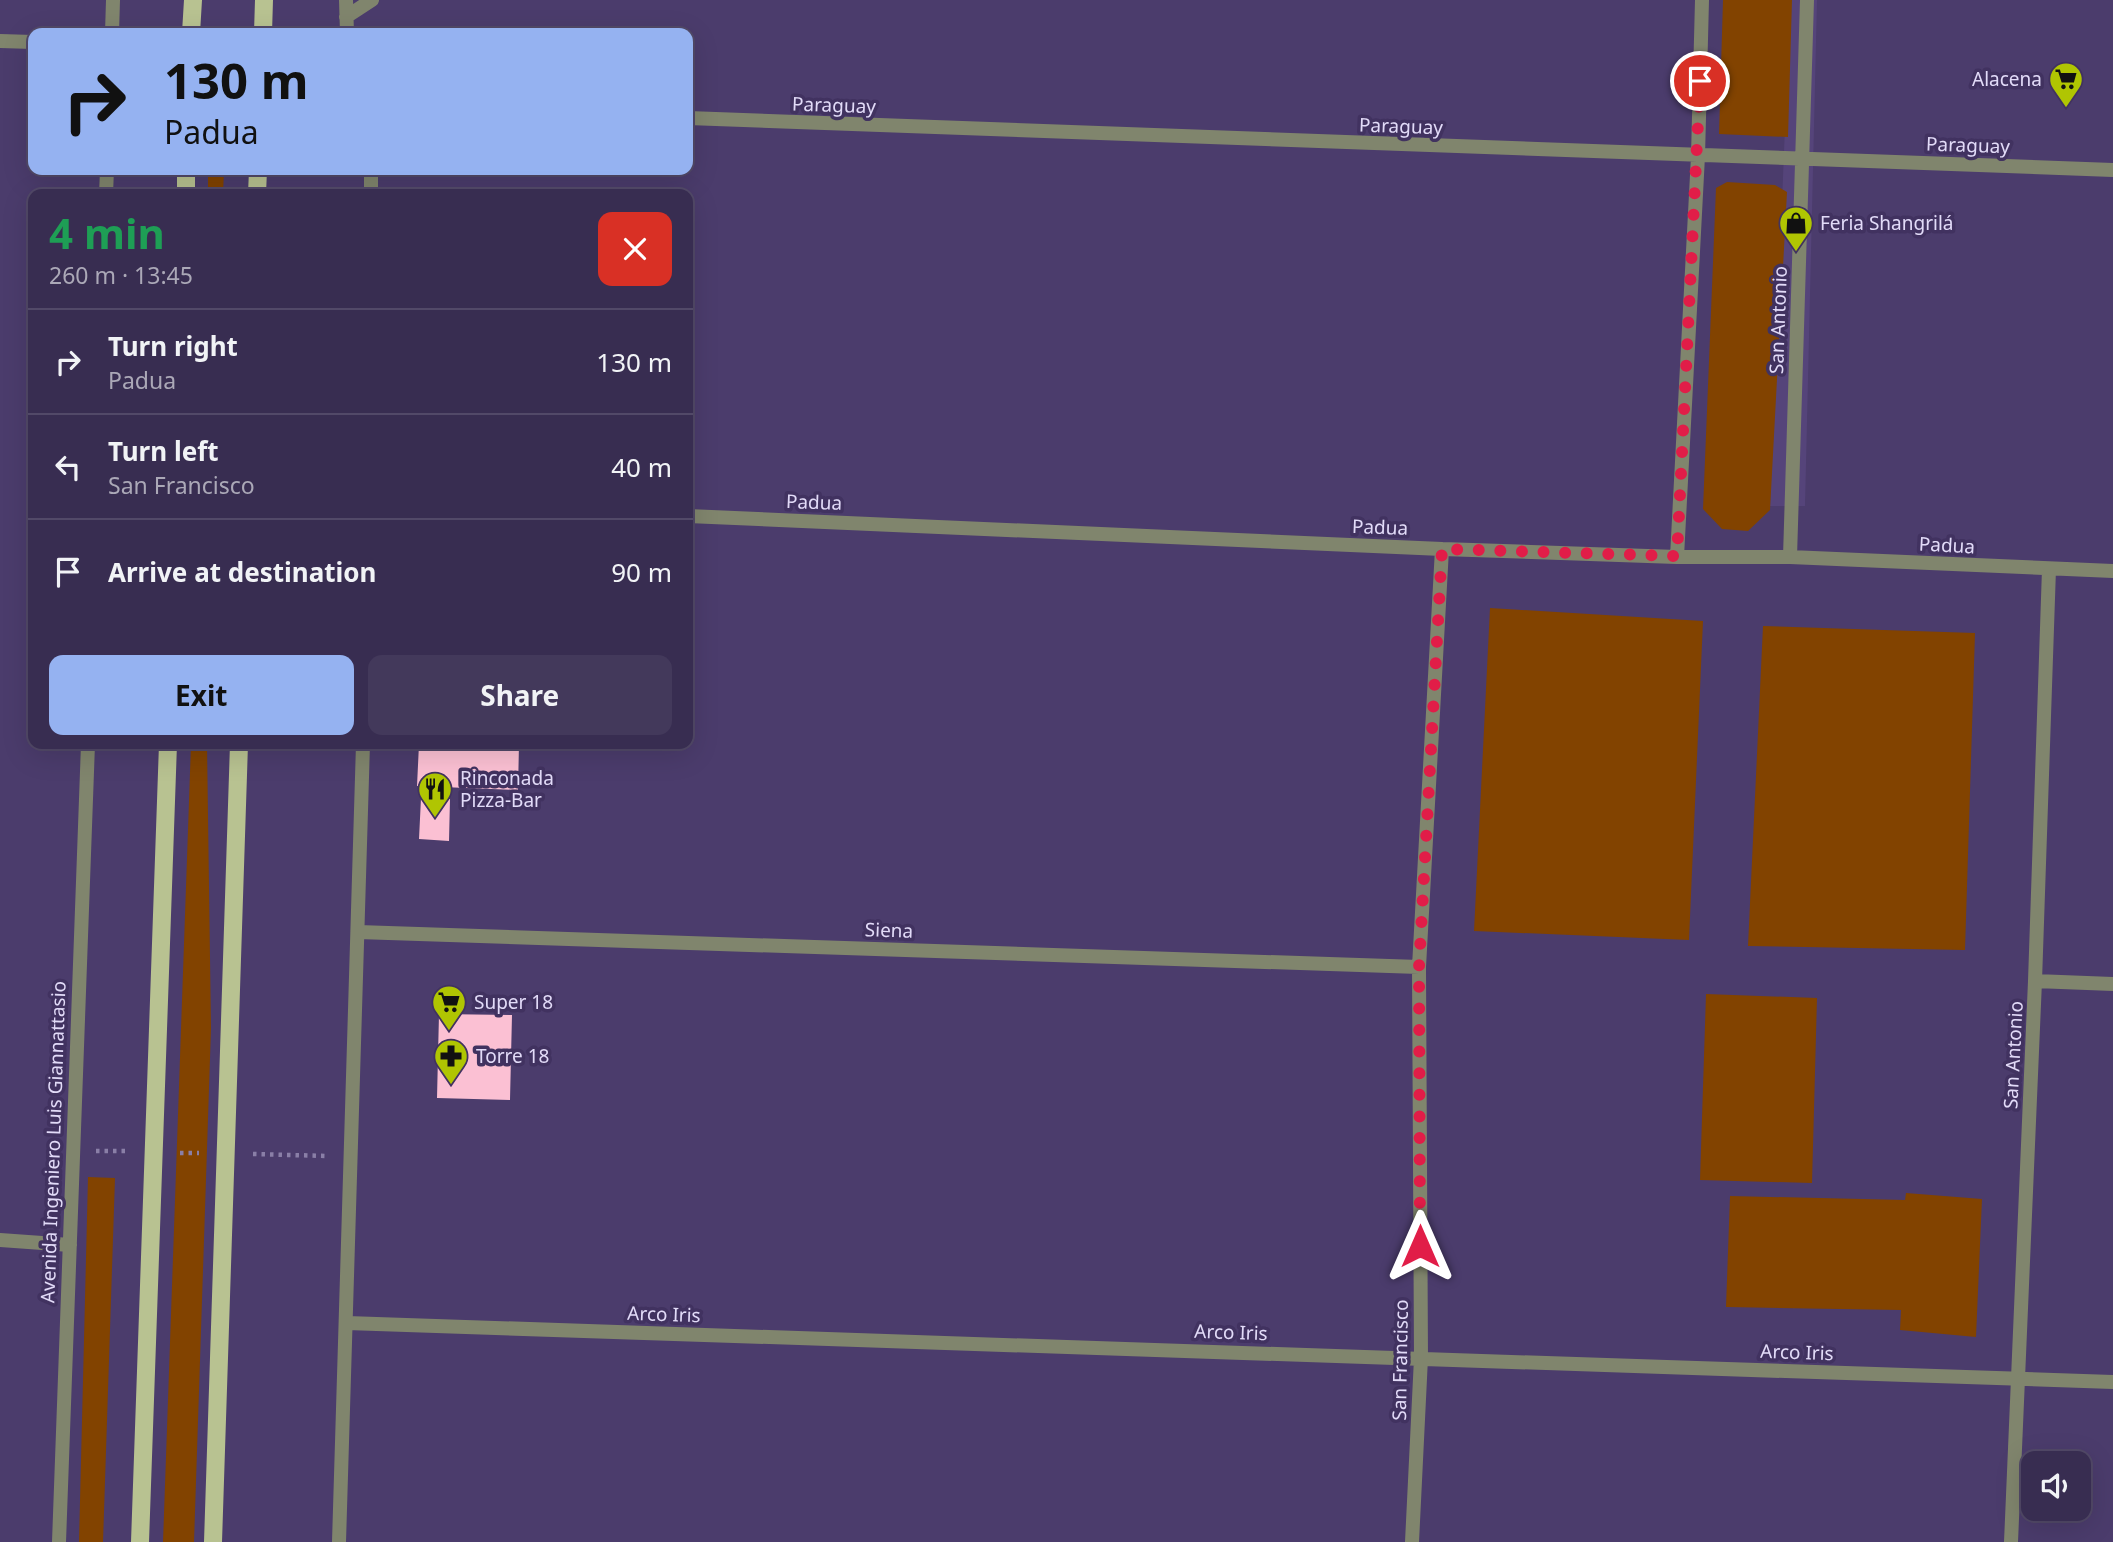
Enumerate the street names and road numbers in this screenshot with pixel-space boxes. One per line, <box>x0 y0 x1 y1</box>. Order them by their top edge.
street label: Paraguay <box>792 91 877 119</box>
street label: Paraguay <box>1359 112 1444 140</box>
street label: Paraguay <box>1926 131 2011 159</box>
street label: San Antonio <box>1763 266 1793 374</box>
street label: Padua <box>785 488 843 516</box>
street label: Padua <box>1351 513 1409 541</box>
street label: Padua <box>1918 531 1976 559</box>
street label: Siena <box>864 916 914 944</box>
street label: Avenida Ingeniero Luis Giannattasio <box>34 980 72 1304</box>
street label: San Antonio <box>1997 1000 2029 1110</box>
street label: San Francisco <box>1386 1299 1414 1421</box>
street label: Arco Iris <box>627 1300 701 1328</box>
street label: Arco Iris <box>1194 1318 1268 1346</box>
street label: Arco Iris <box>1760 1338 1834 1366</box>

